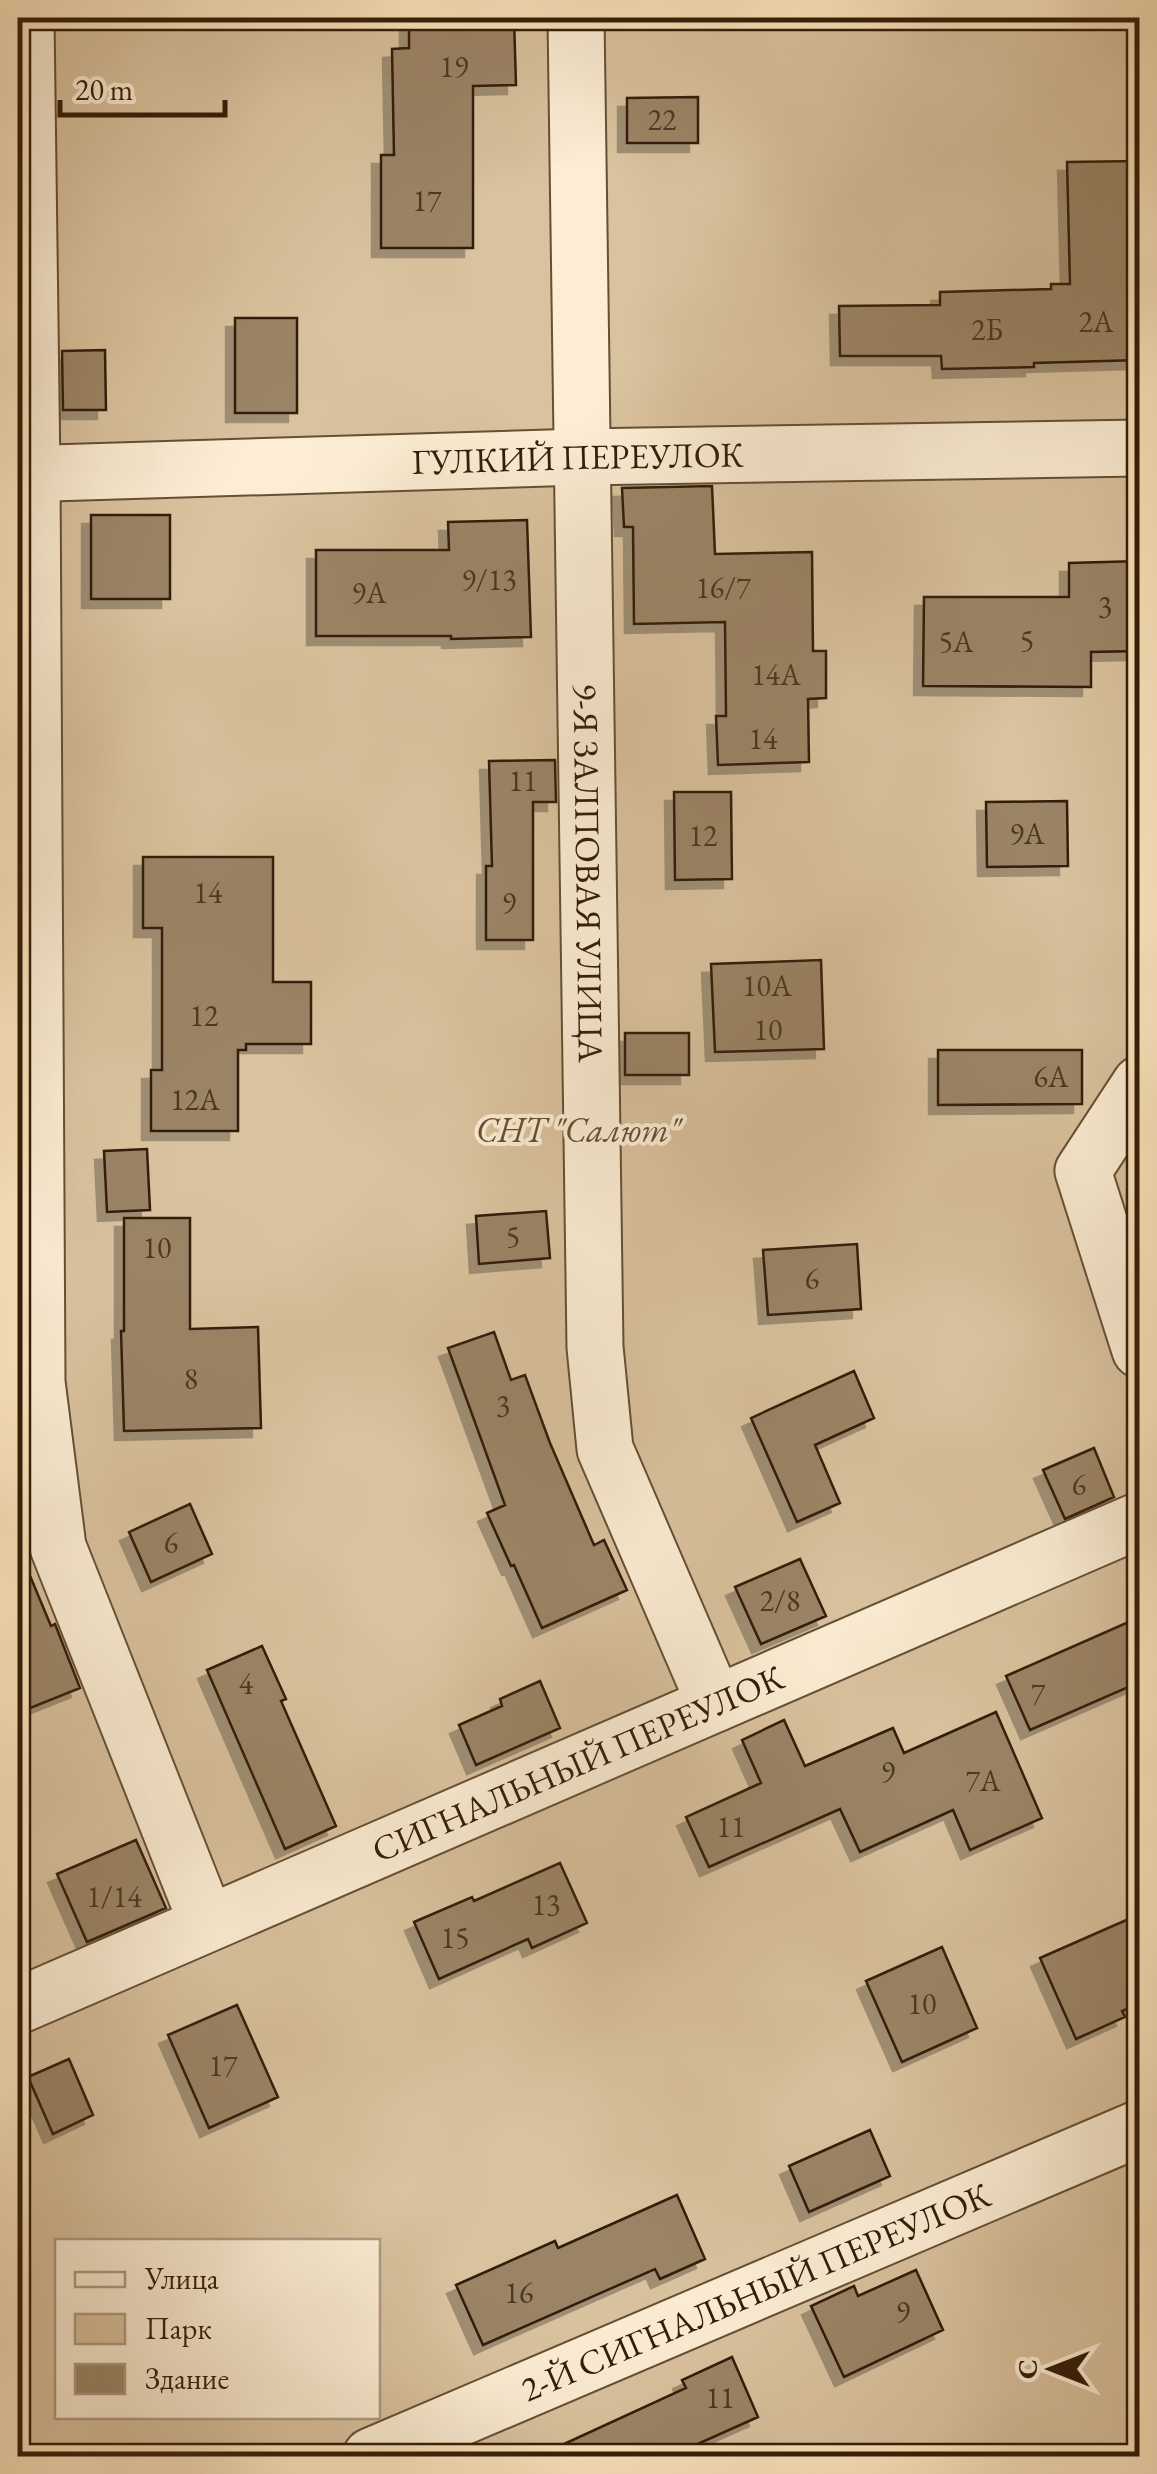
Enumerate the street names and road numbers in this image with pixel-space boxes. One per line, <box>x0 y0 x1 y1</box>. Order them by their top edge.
street label: ГУЛКИЙ ПЕРЕУЛОК <box>411 431 745 484</box>
street label: 9-Я ЗАЛПОВАЯ УЛИЦА <box>564 683 614 1064</box>
street label: СИГНАЛЬНЫЙ ПЕРЕУЛОК <box>365 1654 791 1872</box>
street label: 2-Й СИГНАЛЬНЫЙ ПЕРЕУЛОК <box>514 2171 998 2411</box>

